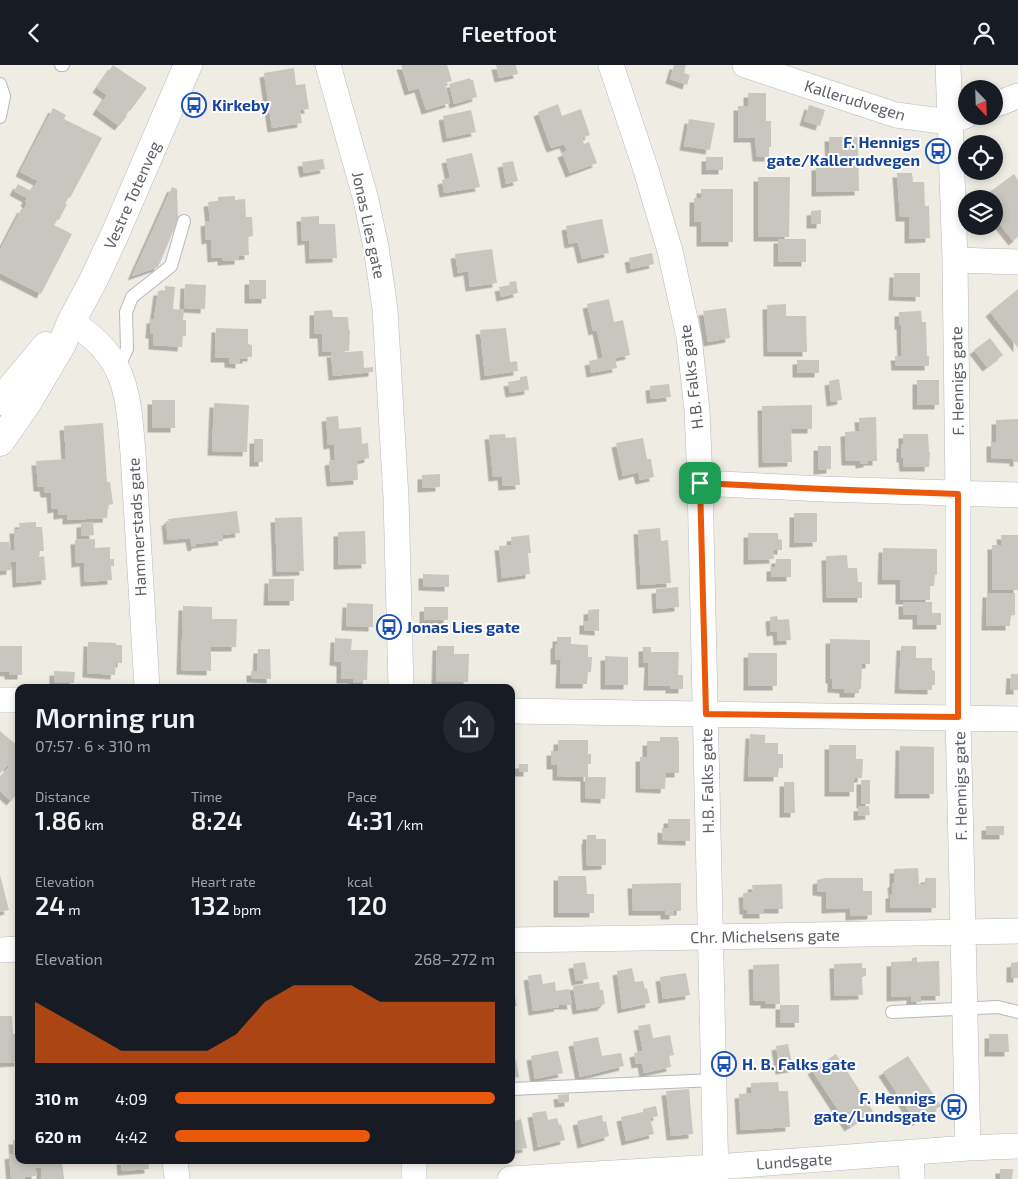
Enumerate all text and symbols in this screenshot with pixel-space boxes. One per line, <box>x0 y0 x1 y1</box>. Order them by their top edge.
icon: back <box>20 19 48 47</box>
icon: person <box>970 19 998 47</box>
text: Fleetfoot <box>462 20 556 46</box>
street label: Kallerudvegen <box>802 75 908 124</box>
north arrow <box>958 80 1002 125</box>
map controls <box>958 80 1003 235</box>
bus stop icon: Kirkeby <box>181 92 207 118</box>
place label: Kirkeby <box>212 95 270 115</box>
place label: F. Hennigs gate/Kallerudvegen <box>767 132 920 169</box>
button: locate <box>958 135 1003 180</box>
street label: Vestre Totenveg <box>99 138 164 252</box>
bus stop icon: F. Hennigs gate/Kallerudvegen <box>925 138 951 164</box>
street label: Jonas Lies gate <box>349 170 390 280</box>
button: layers <box>958 190 1003 235</box>
street label: H.B. Falks gate <box>675 324 706 431</box>
street label: F. Hennigs gate <box>946 326 967 436</box>
street label: Hammerstads gate <box>123 457 150 597</box>
pin <box>679 462 721 504</box>
icon: arrive <box>686 469 714 497</box>
bus stop icon: Jonas Lies gate <box>376 614 402 640</box>
place label: Jonas Lies gate <box>406 617 520 636</box>
text: Morning run <box>35 700 195 734</box>
button: share <box>443 701 495 753</box>
street label: H.B. Falks gate <box>696 728 717 834</box>
street label: F. Hennigs gate <box>949 731 970 841</box>
text: 07:57 · 6 × 310 m <box>35 736 151 755</box>
text: Distance <box>35 788 90 805</box>
text: Time <box>191 788 222 805</box>
text: Pace <box>347 788 377 805</box>
text: 1.86 <box>35 805 81 835</box>
text: 8:24 <box>191 805 243 835</box>
text: 4:31 <box>347 805 393 835</box>
text: km <box>81 816 104 833</box>
text: /km <box>393 816 423 833</box>
text: Elevation <box>35 873 94 890</box>
text: Heart rate <box>191 873 256 890</box>
text: kcal <box>347 873 373 890</box>
text: 24 <box>35 890 65 920</box>
text: 132 <box>191 890 230 920</box>
text: 120 <box>347 890 387 920</box>
text: m <box>65 901 80 918</box>
text: bpm <box>230 901 261 918</box>
street label: Chr. Michelsens gate <box>690 925 840 946</box>
text: Elevation <box>35 949 103 968</box>
text: 268–272 m <box>414 949 495 968</box>
bus stop icon: H. B. Falks gate <box>711 1051 737 1077</box>
place label: H. B. Falks gate <box>742 1054 856 1073</box>
place label: F. Hennigs gate/Lundsgate <box>814 1088 936 1125</box>
text: 310 m <box>35 1089 79 1108</box>
text: 4:09 <box>115 1089 147 1108</box>
bus stop icon: F. Hennigs gate/Lundsgate <box>941 1094 967 1120</box>
text: 620 m <box>35 1127 81 1146</box>
text: 4:42 <box>115 1127 147 1146</box>
street label: Lundsgate <box>755 1148 833 1173</box>

